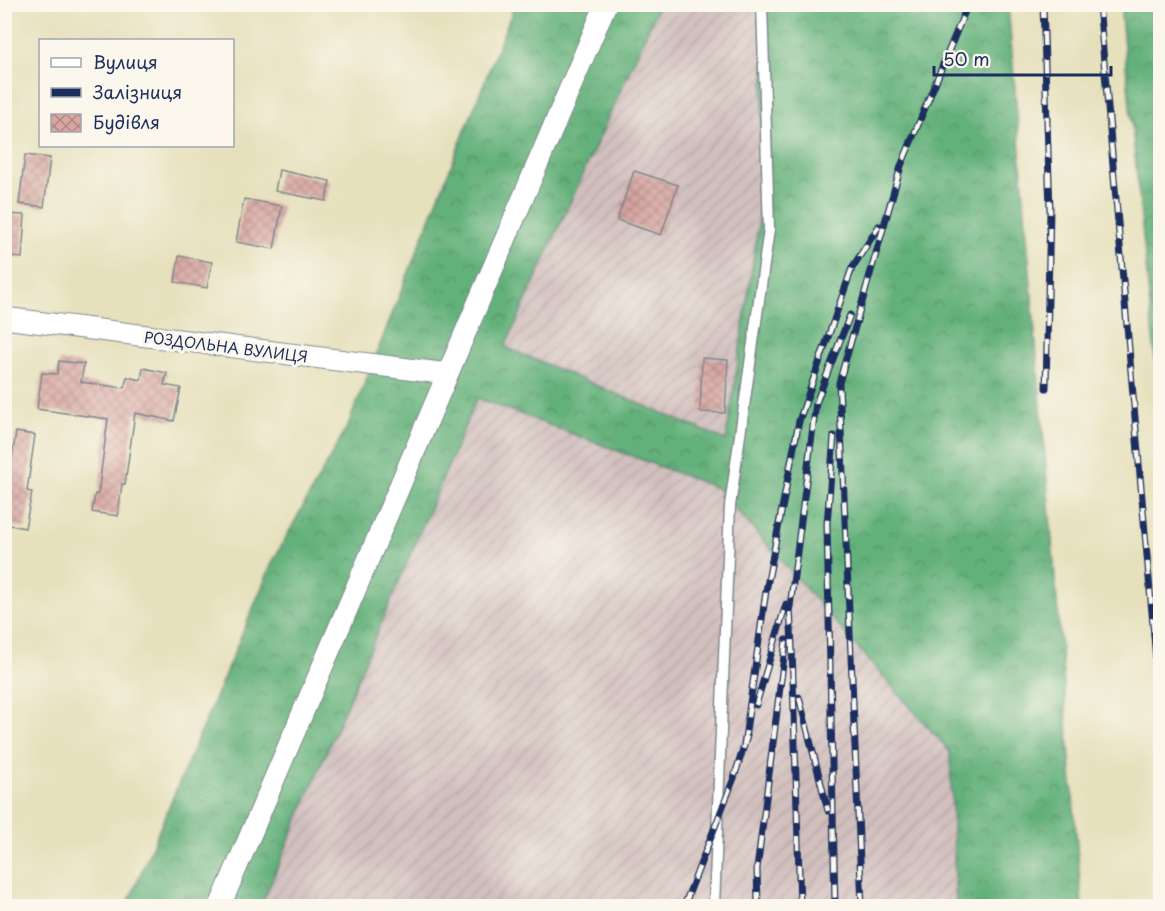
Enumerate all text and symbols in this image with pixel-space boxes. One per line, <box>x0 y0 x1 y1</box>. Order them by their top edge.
legend <box>39 39 234 147</box>
scale bar <box>934 39 1111 77</box>
text: 50 m <box>943 45 990 72</box>
text: Вулиця <box>93 48 158 75</box>
text: Залізниця <box>92 78 182 105</box>
text: Будівля <box>93 108 160 135</box>
street label: РОЗДОЛЬНА ВУЛИЦЯ <box>143 325 309 367</box>

